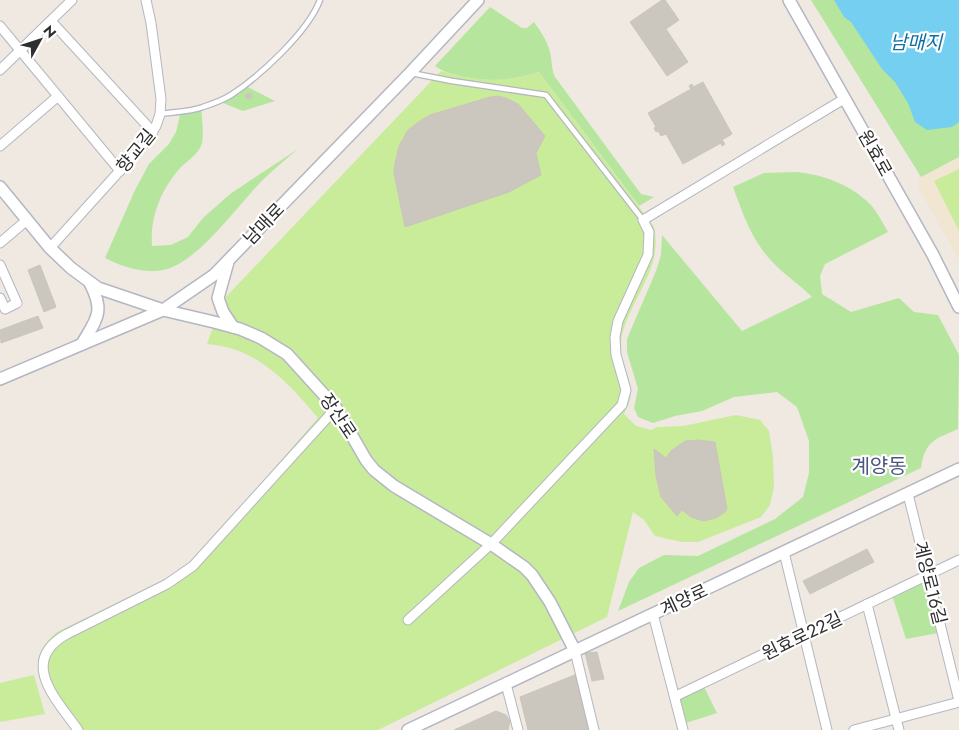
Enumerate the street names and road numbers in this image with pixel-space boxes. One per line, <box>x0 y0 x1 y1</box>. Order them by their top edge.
street label: 향교길 <box>110 124 162 178</box>
street label: 원효로 <box>852 125 898 181</box>
street label: 남매로 <box>237 197 291 251</box>
street label: 장산로 <box>313 388 363 444</box>
street label: 계양로16길 <box>907 539 953 627</box>
street label: 계양로 <box>656 578 712 622</box>
street label: 원효로22길 <box>757 605 847 667</box>

